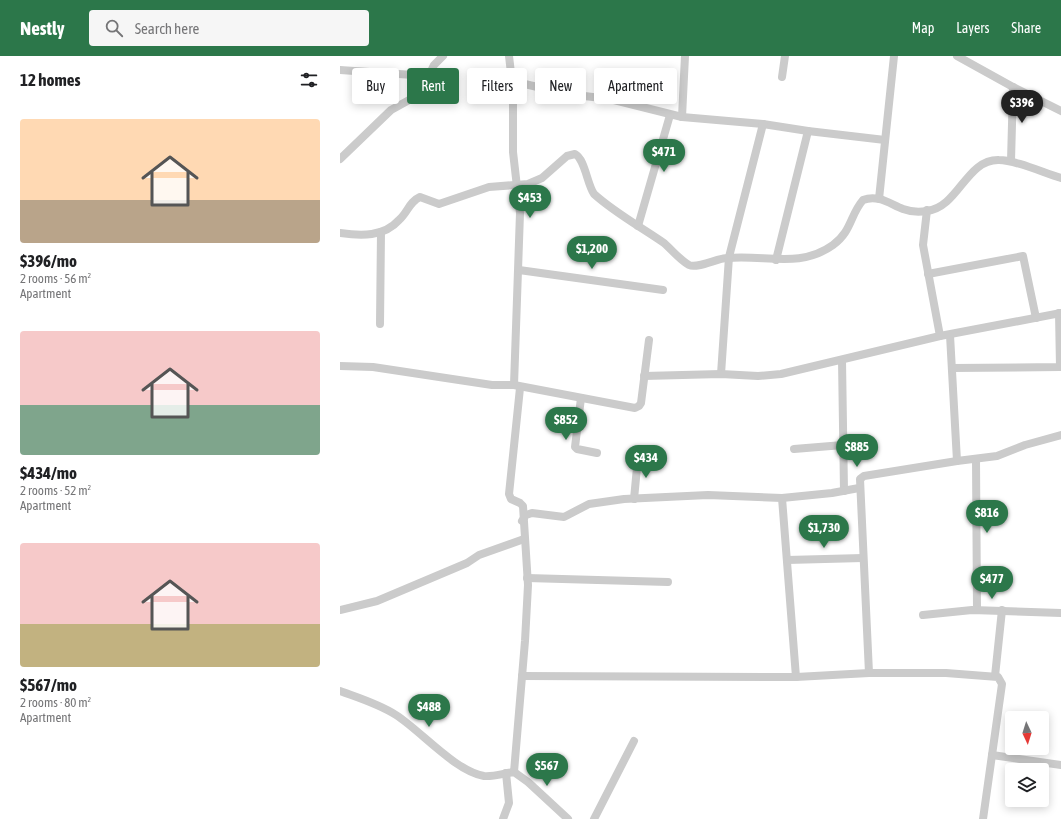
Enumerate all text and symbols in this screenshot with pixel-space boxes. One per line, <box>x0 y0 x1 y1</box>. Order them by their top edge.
search box <box>89 10 369 46</box>
text: Nestly <box>20 17 65 39</box>
icon: search <box>103 17 125 39</box>
text: Search here <box>135 20 199 37</box>
text: Map <box>912 20 934 36</box>
text: Layers <box>956 20 989 36</box>
text: Share <box>1011 20 1041 36</box>
chip: Buy <box>352 68 399 104</box>
chip: Rent <box>407 68 459 104</box>
chip: Filters <box>467 68 527 104</box>
chip: New <box>535 68 586 104</box>
chip: Apartment <box>594 68 677 104</box>
icon: filters <box>298 69 320 91</box>
text: 12 homes <box>20 70 81 90</box>
pin: $396 <box>998 90 1046 124</box>
text: $396 <box>1010 95 1034 110</box>
pin: $471 <box>640 139 688 173</box>
text: $471 <box>652 144 676 159</box>
icon: home <box>134 145 206 217</box>
pin: $453 <box>506 185 554 219</box>
text: $453 <box>518 190 542 205</box>
pin: $1,200 <box>559 236 625 270</box>
text: $1,200 <box>576 241 608 256</box>
text: $396/mo <box>20 251 77 271</box>
text: 2 rooms · 56 m² <box>20 271 91 286</box>
text: Apartment <box>20 286 71 301</box>
icon: home <box>134 357 206 429</box>
pin: $852 <box>542 407 590 441</box>
text: $852 <box>554 412 578 427</box>
pin: $885 <box>833 434 881 468</box>
text: $885 <box>845 439 869 454</box>
pin: $434 <box>622 445 670 479</box>
text: $434 <box>634 450 658 465</box>
text: $434/mo <box>20 463 77 483</box>
text: 2 rooms · 52 m² <box>20 483 91 498</box>
text: Apartment <box>20 498 71 513</box>
pin: $816 <box>963 500 1011 534</box>
text: $816 <box>975 505 999 520</box>
pin: $1,730 <box>791 515 857 549</box>
text: $1,730 <box>808 520 840 535</box>
pin: $477 <box>968 566 1016 600</box>
icon: home <box>134 569 206 641</box>
text: $477 <box>980 571 1004 586</box>
text: $567/mo <box>20 675 77 695</box>
pin: $488 <box>405 694 453 728</box>
text: 2 rooms · 80 m² <box>20 695 91 710</box>
text: $488 <box>417 699 441 714</box>
text: Apartment <box>20 710 71 725</box>
north arrow <box>1005 711 1049 755</box>
map controls <box>1005 711 1049 807</box>
pin: $567 <box>523 753 571 787</box>
text: $567 <box>535 758 559 773</box>
button: layers <box>1005 763 1049 807</box>

